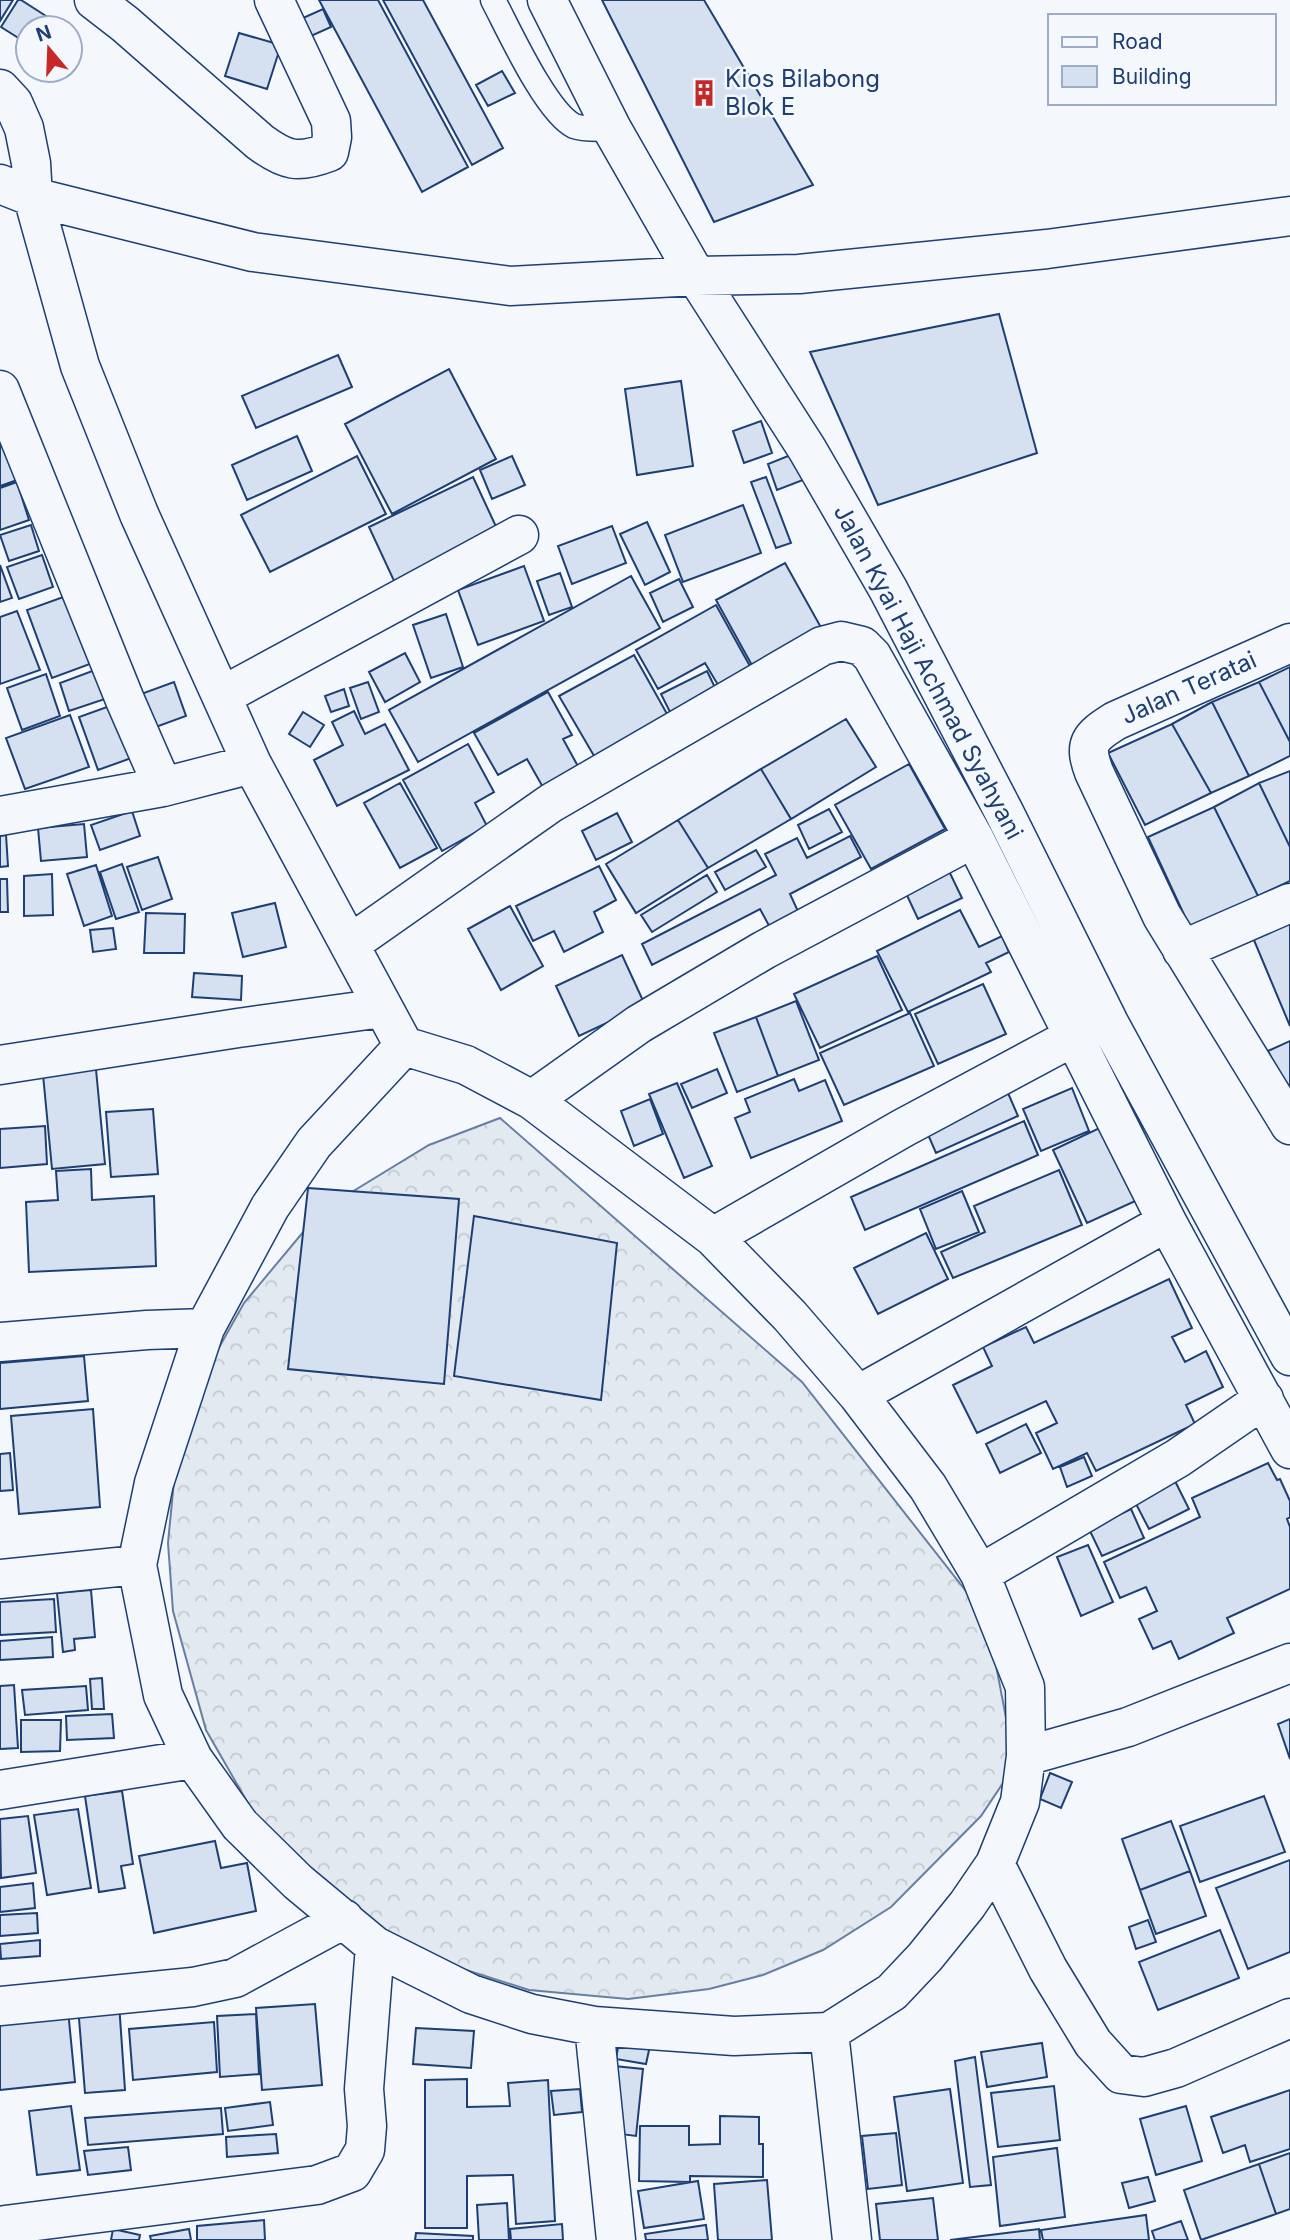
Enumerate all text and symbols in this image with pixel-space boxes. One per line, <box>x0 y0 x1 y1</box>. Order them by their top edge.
north arrow <box>14 14 84 84</box>
legend <box>1048 14 1276 105</box>
text: N <box>33 20 54 47</box>
text: Road <box>1112 29 1163 54</box>
place label: Kios Bilabong Blok E <box>725 64 880 121</box>
text: Building <box>1112 64 1192 89</box>
building icon: Kios Bilabong Blok E <box>689 78 719 108</box>
street label: Jalan Kyai Haji Achmad Syahyani <box>828 499 1029 844</box>
street label: Jalan Teratai <box>1117 645 1261 730</box>

